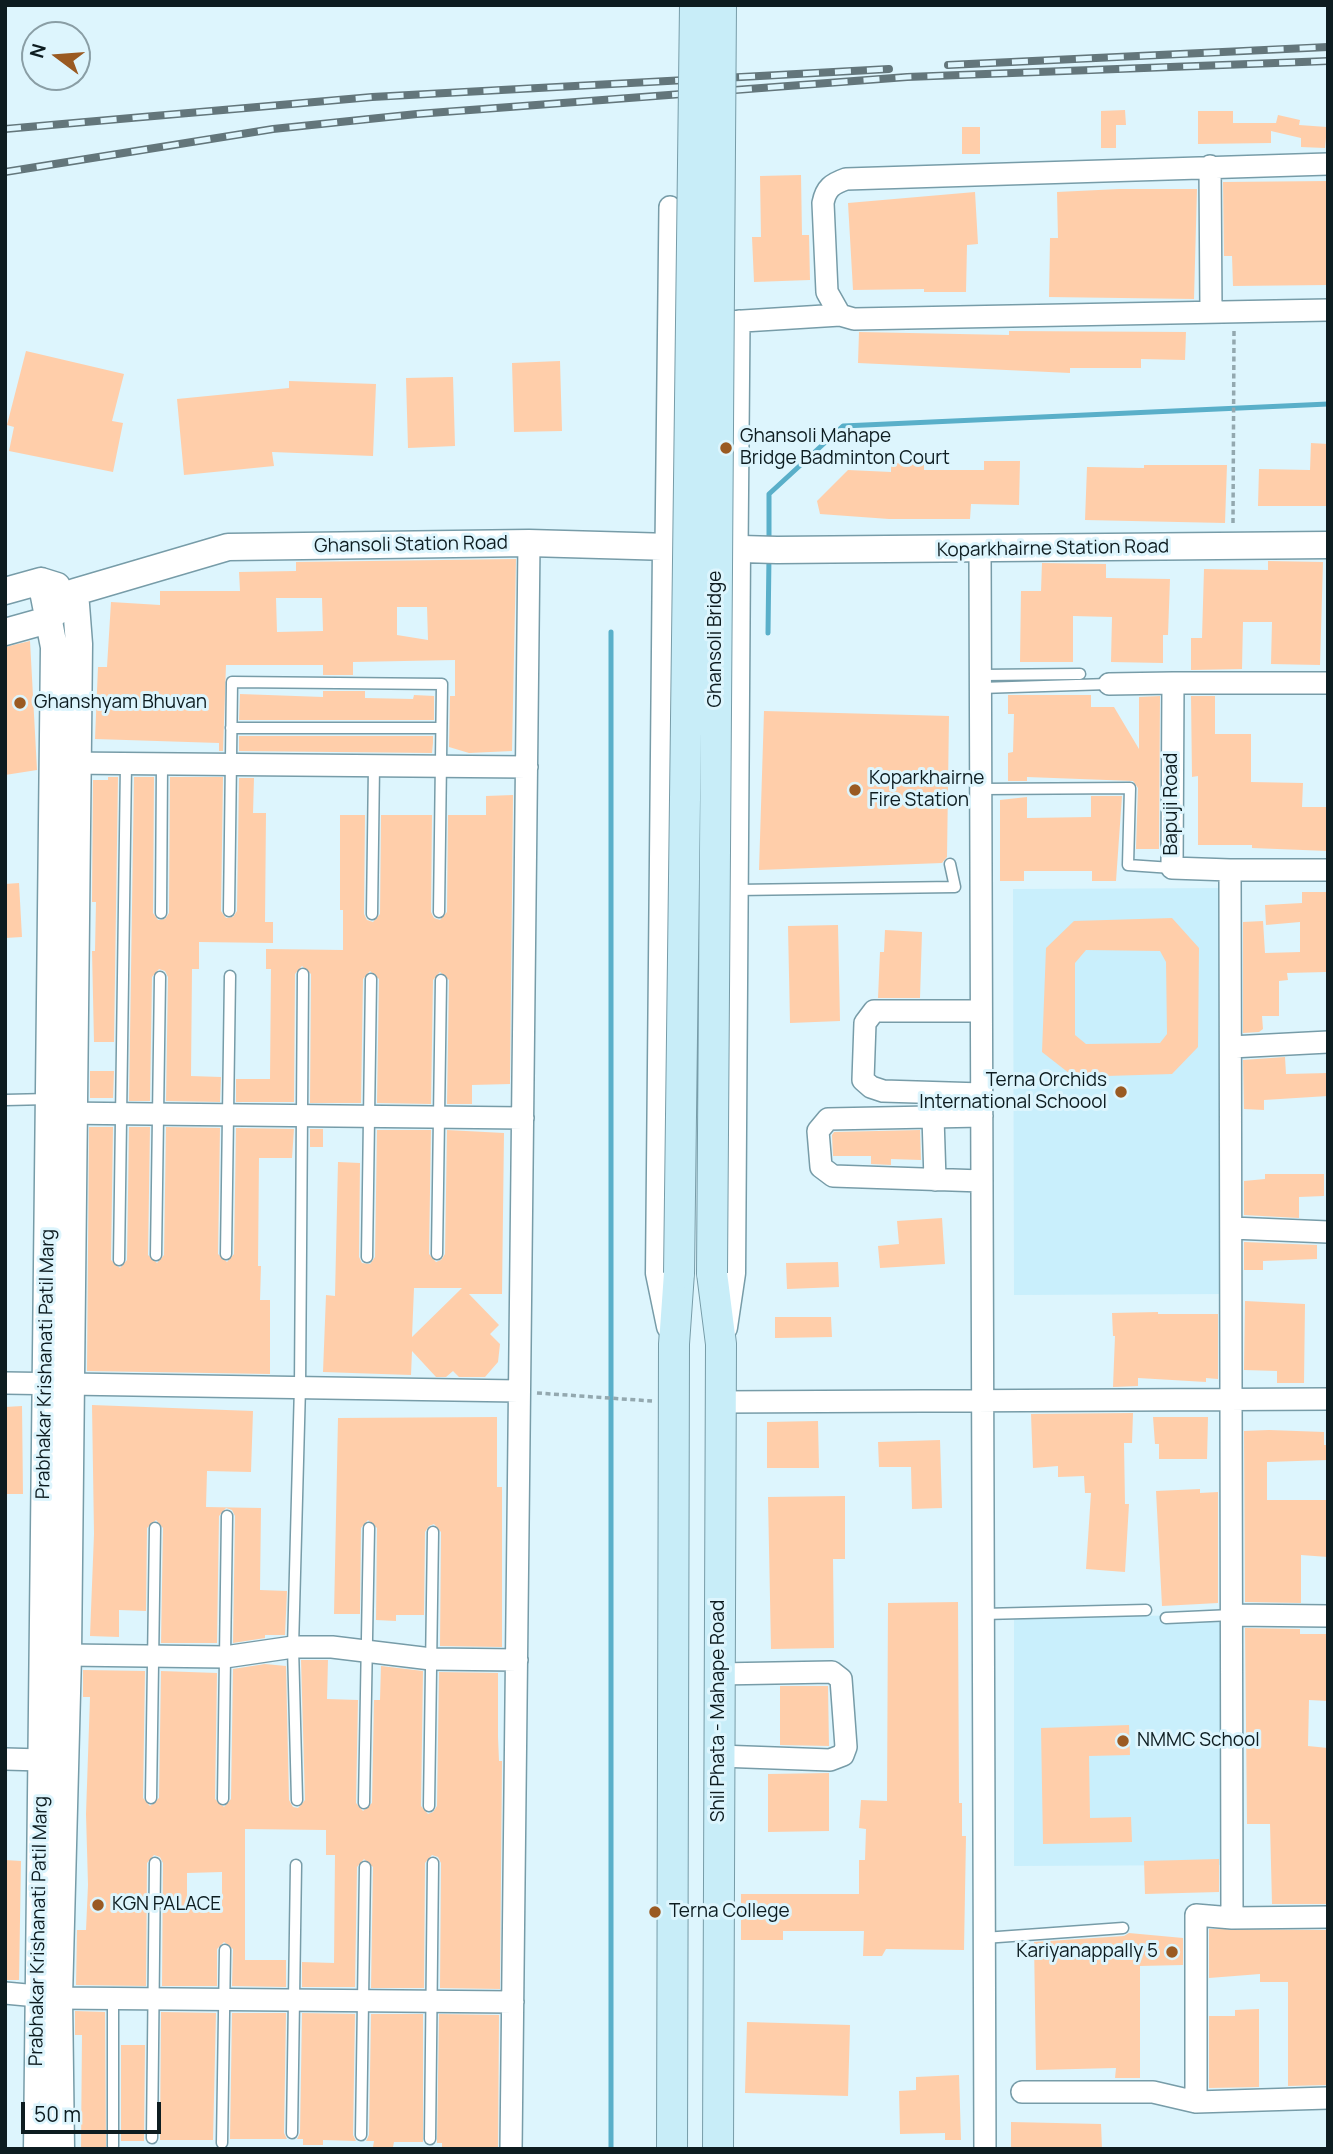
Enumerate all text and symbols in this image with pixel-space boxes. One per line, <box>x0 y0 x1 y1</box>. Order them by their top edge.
north arrow <box>21 21 91 91</box>
text: N <box>23 41 52 61</box>
place label: Ghansoli Mahape Bridge Badminton Court <box>740 426 950 470</box>
marker: Ghansoli Mahape Bridge Badminton Court <box>718 440 734 456</box>
street label: Ghansoli Station Road <box>314 532 508 558</box>
street label: Koparkhairne Station Road <box>937 536 1169 562</box>
street label: Ghansoli Bridge <box>705 571 727 707</box>
place label: Ghanshyam Bhuvan <box>34 692 207 714</box>
marker: Ghanshyam Bhuvan <box>12 695 28 711</box>
street label: Bapuji Road <box>1161 753 1183 855</box>
place label: Koparkhairne Fire Station <box>869 768 984 812</box>
marker: Koparkhairne Fire Station <box>847 782 863 798</box>
place label: Terna Orchids International Schoool <box>919 1070 1107 1114</box>
marker: Terna Orchids International Schoool <box>1113 1084 1129 1100</box>
street label: Prabhakar Krishanati Patil Marg <box>32 1229 60 1499</box>
street label: Shil Phata - Mahape Road <box>708 1600 730 1822</box>
place label: NMMC School <box>1137 1730 1260 1752</box>
marker: NMMC School <box>1115 1733 1131 1749</box>
street label: Prabhakar Krishanati Patil Marg <box>25 1796 53 2066</box>
place label: KGN PALACE <box>112 1894 221 1916</box>
marker: KGN PALACE <box>90 1897 106 1913</box>
place label: Terna College <box>669 1901 790 1923</box>
marker: Terna College <box>647 1904 663 1920</box>
place label: Kariyanappally 5 <box>1016 1941 1158 1963</box>
marker: Kariyanappally 5 <box>1164 1944 1180 1960</box>
scale bar <box>24 2088 164 2132</box>
text: 50 m <box>34 2100 81 2128</box>

